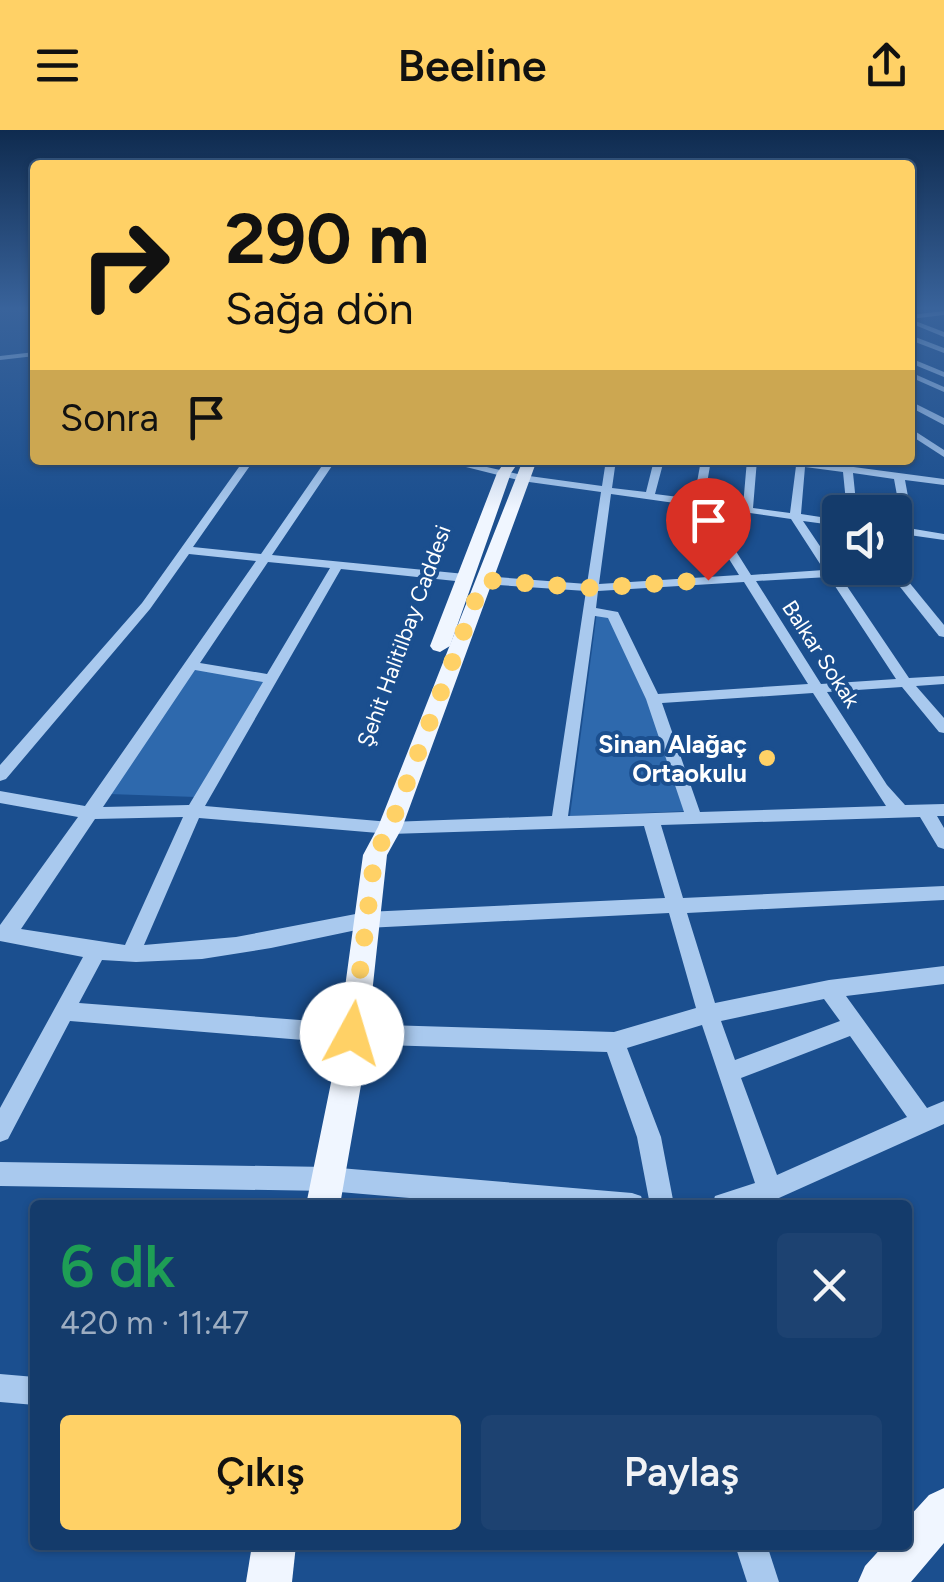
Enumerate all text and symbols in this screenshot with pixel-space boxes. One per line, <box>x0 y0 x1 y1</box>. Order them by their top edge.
icon: menu <box>30 38 85 93</box>
text: Beeline <box>397 38 547 92</box>
icon: share <box>859 38 914 93</box>
text: 290 m <box>225 196 429 281</box>
icon: right <box>60 200 190 330</box>
text: Sağa dön <box>225 281 414 335</box>
icon: arrive <box>179 390 234 445</box>
text: Sonra <box>60 395 159 441</box>
pin <box>666 478 751 581</box>
icon: arrive <box>681 493 736 548</box>
map controls <box>822 495 912 585</box>
button: sound <box>822 495 912 585</box>
street label: Şehit Halitilbay Caddesi <box>351 522 457 750</box>
street label: Balkar Sokak <box>776 595 866 713</box>
place label: Sinan Alağaç Ortaokulu <box>598 729 747 788</box>
marker: Sinan Alağaç Ortaokulu <box>756 747 778 769</box>
position arrow <box>300 982 404 1086</box>
text: 6 dk <box>60 1230 175 1302</box>
button: close <box>777 1233 882 1338</box>
text: 420 m · 11:47 <box>60 1304 249 1342</box>
button: Çıkış <box>60 1415 461 1530</box>
button: Paylaş <box>481 1415 882 1530</box>

